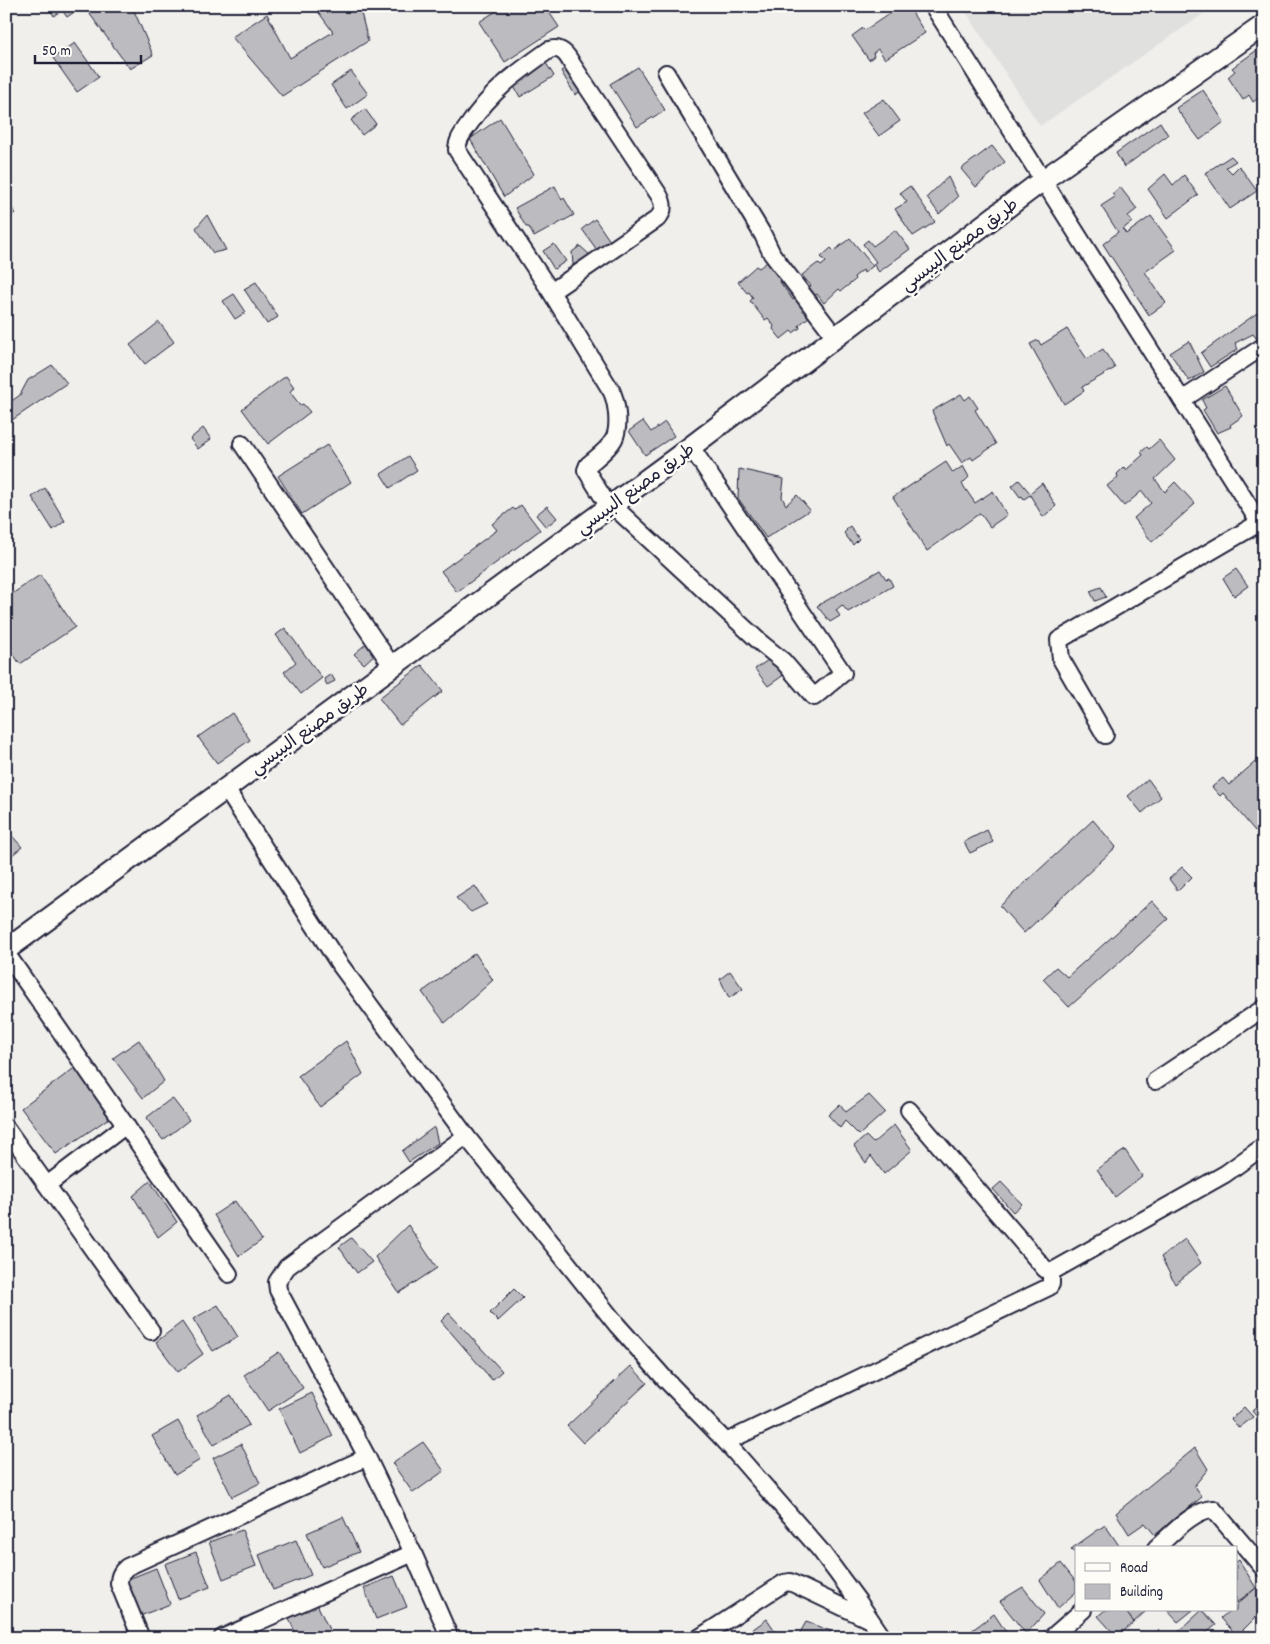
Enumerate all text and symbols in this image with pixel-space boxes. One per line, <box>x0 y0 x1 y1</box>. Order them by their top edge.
scale bar <box>35 32 141 64</box>
text: 50 m <box>42 41 71 63</box>
street label: طريق مصنع البيبسي <box>896 193 1025 299</box>
street label: طريق مصنع البيبسي <box>572 438 702 543</box>
street label: طريق مصنع البيبسي <box>246 678 376 783</box>
legend <box>1075 1546 1238 1612</box>
text: Road <box>1120 1558 1148 1580</box>
text: Building <box>1120 1582 1163 1604</box>

